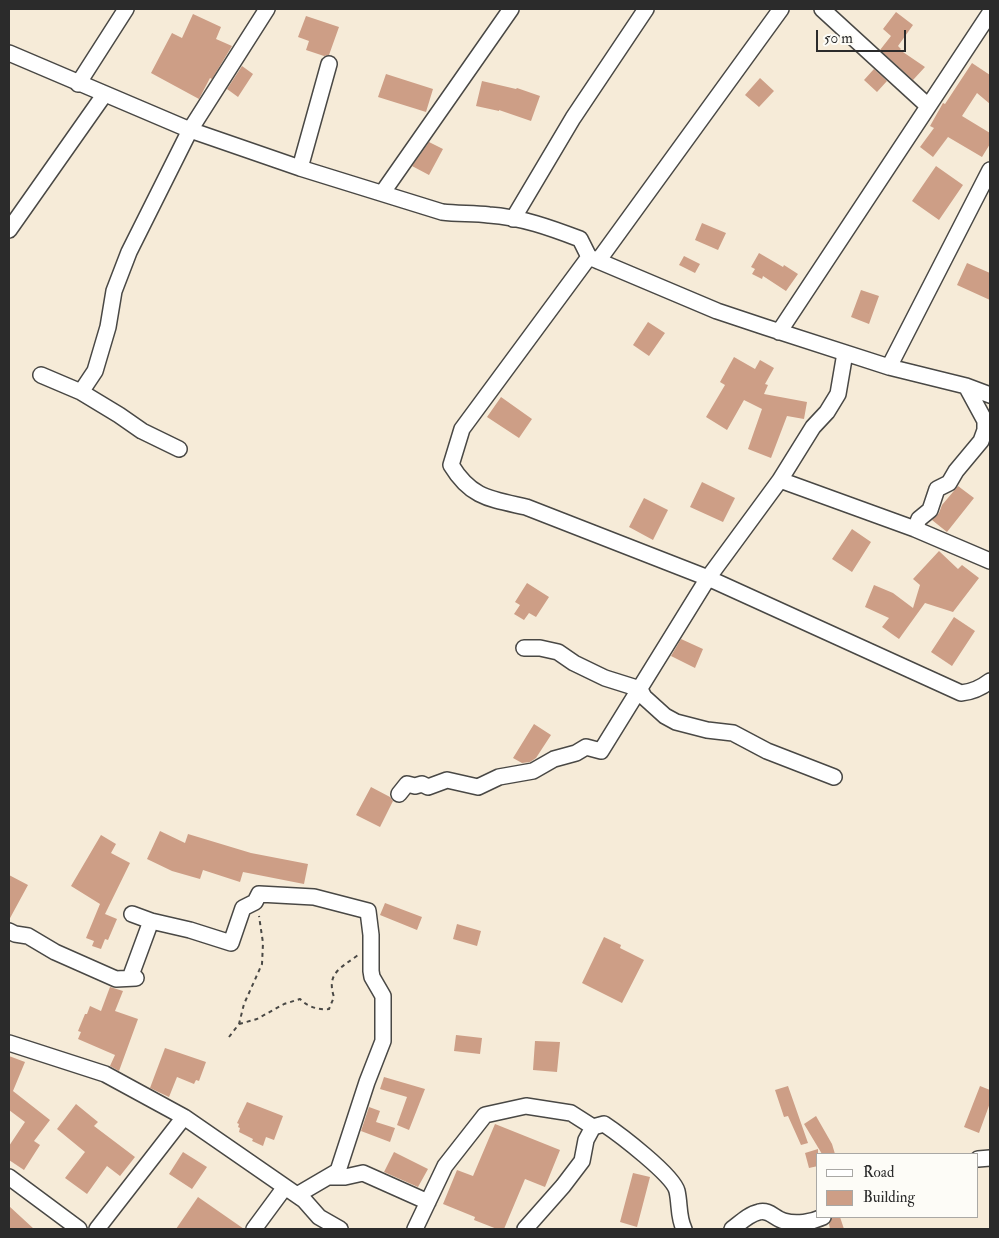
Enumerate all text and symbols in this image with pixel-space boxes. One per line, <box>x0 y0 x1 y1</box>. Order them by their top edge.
scale bar <box>819 20 909 52</box>
text: 50 m <box>824 29 853 48</box>
legend <box>816 1153 979 1218</box>
text: Road <box>863 1163 894 1182</box>
text: Building <box>863 1188 915 1207</box>

